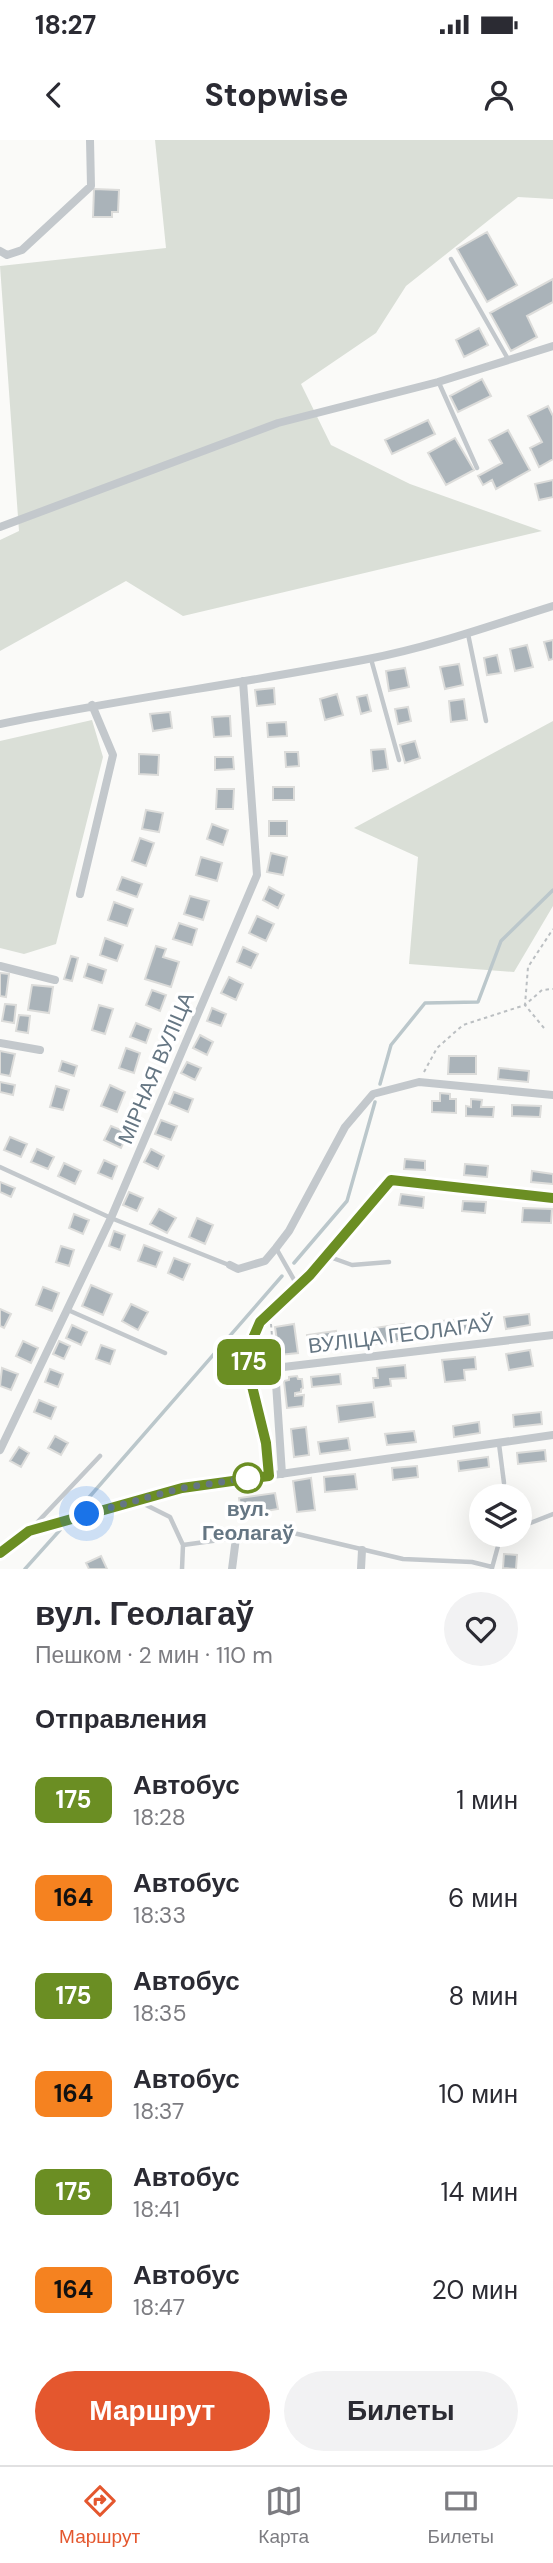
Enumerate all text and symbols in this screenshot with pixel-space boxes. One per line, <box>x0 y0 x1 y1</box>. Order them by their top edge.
text: 18:27 <box>35 8 96 42</box>
text: Stopwise <box>205 74 349 116</box>
icon: back <box>35 76 73 114</box>
icon: person <box>480 76 518 114</box>
street label: МІРНАЯ ВУЛІЦА <box>111 988 201 1148</box>
street label: ВУЛІЦА ГЕОЛАГАЎ <box>306 1310 496 1360</box>
line badge: 175 <box>209 1339 289 1385</box>
text: 175 <box>231 1346 267 1377</box>
marker: вул. Геолагаў <box>233 1463 263 1493</box>
map controls <box>469 1484 532 1547</box>
button: layers <box>469 1484 532 1547</box>
place label: вул. Геолагаў <box>202 1495 294 1547</box>
your location <box>69 1496 104 1531</box>
text: вул. Геолагаў <box>35 1592 254 1635</box>
button: heart <box>444 1592 518 1666</box>
text: Пешком · 2 мин · 110 m <box>35 1640 273 1670</box>
text: Отправления <box>35 1702 207 1736</box>
text: Автобус <box>133 1768 240 1802</box>
text: 1 мин <box>456 1783 518 1817</box>
text: 175 <box>56 1784 91 1815</box>
text: 18:28 <box>133 1802 186 1832</box>
text: Автобус <box>133 1866 240 1900</box>
text: 6 мин <box>448 1881 518 1915</box>
text: 164 <box>54 1882 93 1913</box>
text: 18:33 <box>133 1900 186 1930</box>
text: Автобус <box>133 1964 240 1998</box>
text: 8 мин <box>449 1979 518 2013</box>
text: 175 <box>56 1980 91 2011</box>
text: 18:35 <box>133 1998 186 2028</box>
text: Автобус <box>133 2062 240 2096</box>
text: 10 мин <box>438 2077 518 2111</box>
text: 164 <box>54 2078 93 2109</box>
text: 18:37 <box>133 2096 184 2126</box>
text: Автобус <box>133 2160 240 2194</box>
text: 14 мин <box>440 2175 518 2209</box>
text: 175 <box>56 2176 91 2207</box>
text: 18:41 <box>133 2194 180 2224</box>
text: Автобус <box>133 2258 240 2292</box>
text: 20 мин <box>432 2273 518 2307</box>
text: 164 <box>54 2274 93 2305</box>
text: 18:47 <box>133 2292 185 2322</box>
button: Маршрут <box>35 2371 270 2451</box>
button: Билеты <box>284 2371 518 2451</box>
tab: Маршрут <box>59 2482 140 2549</box>
tab: Карта <box>258 2482 309 2549</box>
tab: Билеты <box>427 2482 494 2549</box>

